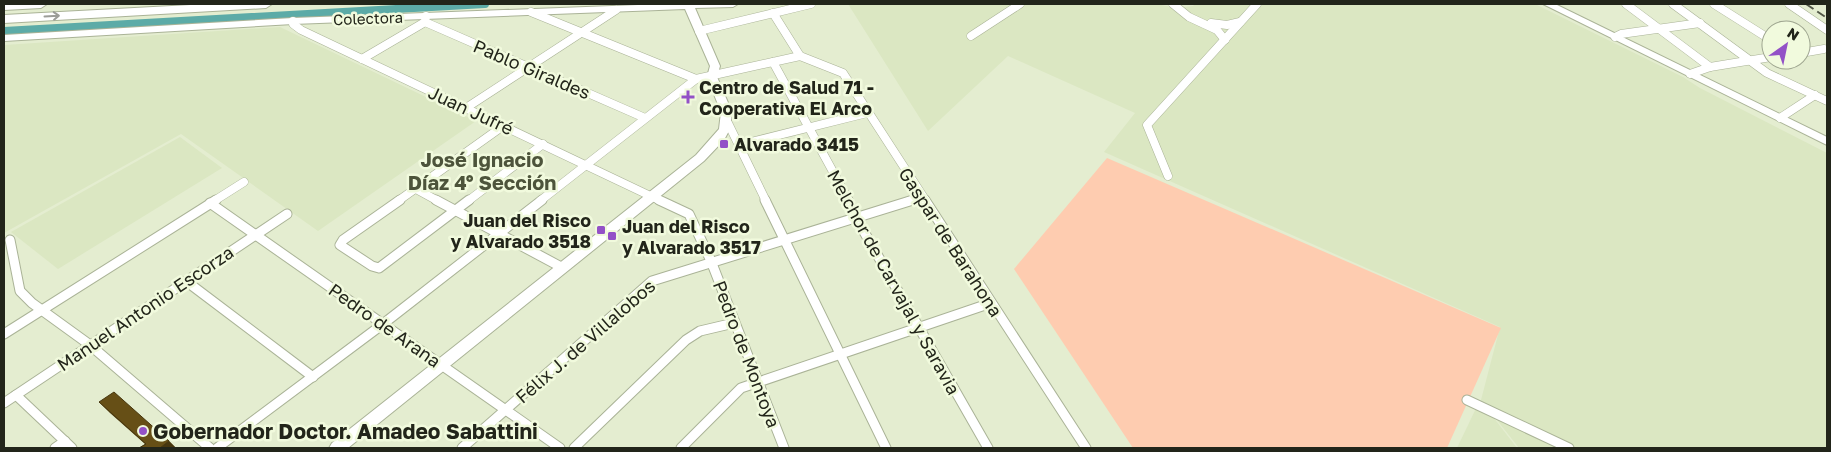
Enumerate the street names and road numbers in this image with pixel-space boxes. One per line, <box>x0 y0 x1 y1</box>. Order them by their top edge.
street label: Colectora <box>333 8 403 28</box>
street label: Pablo Giraldes <box>470 34 594 104</box>
street label: Juan Jufré <box>425 81 517 139</box>
street label: Gaspar de Barahona <box>895 163 1007 321</box>
street label: Melchor de Carvajal y Saravia <box>823 166 965 398</box>
street label: Manuel Antonio Escorza <box>53 241 237 375</box>
street label: Félix J. de Villalobos <box>511 274 659 408</box>
street label: Pedro de Montoya <box>709 277 785 431</box>
street label: Pedro de Arana <box>325 278 445 372</box>

